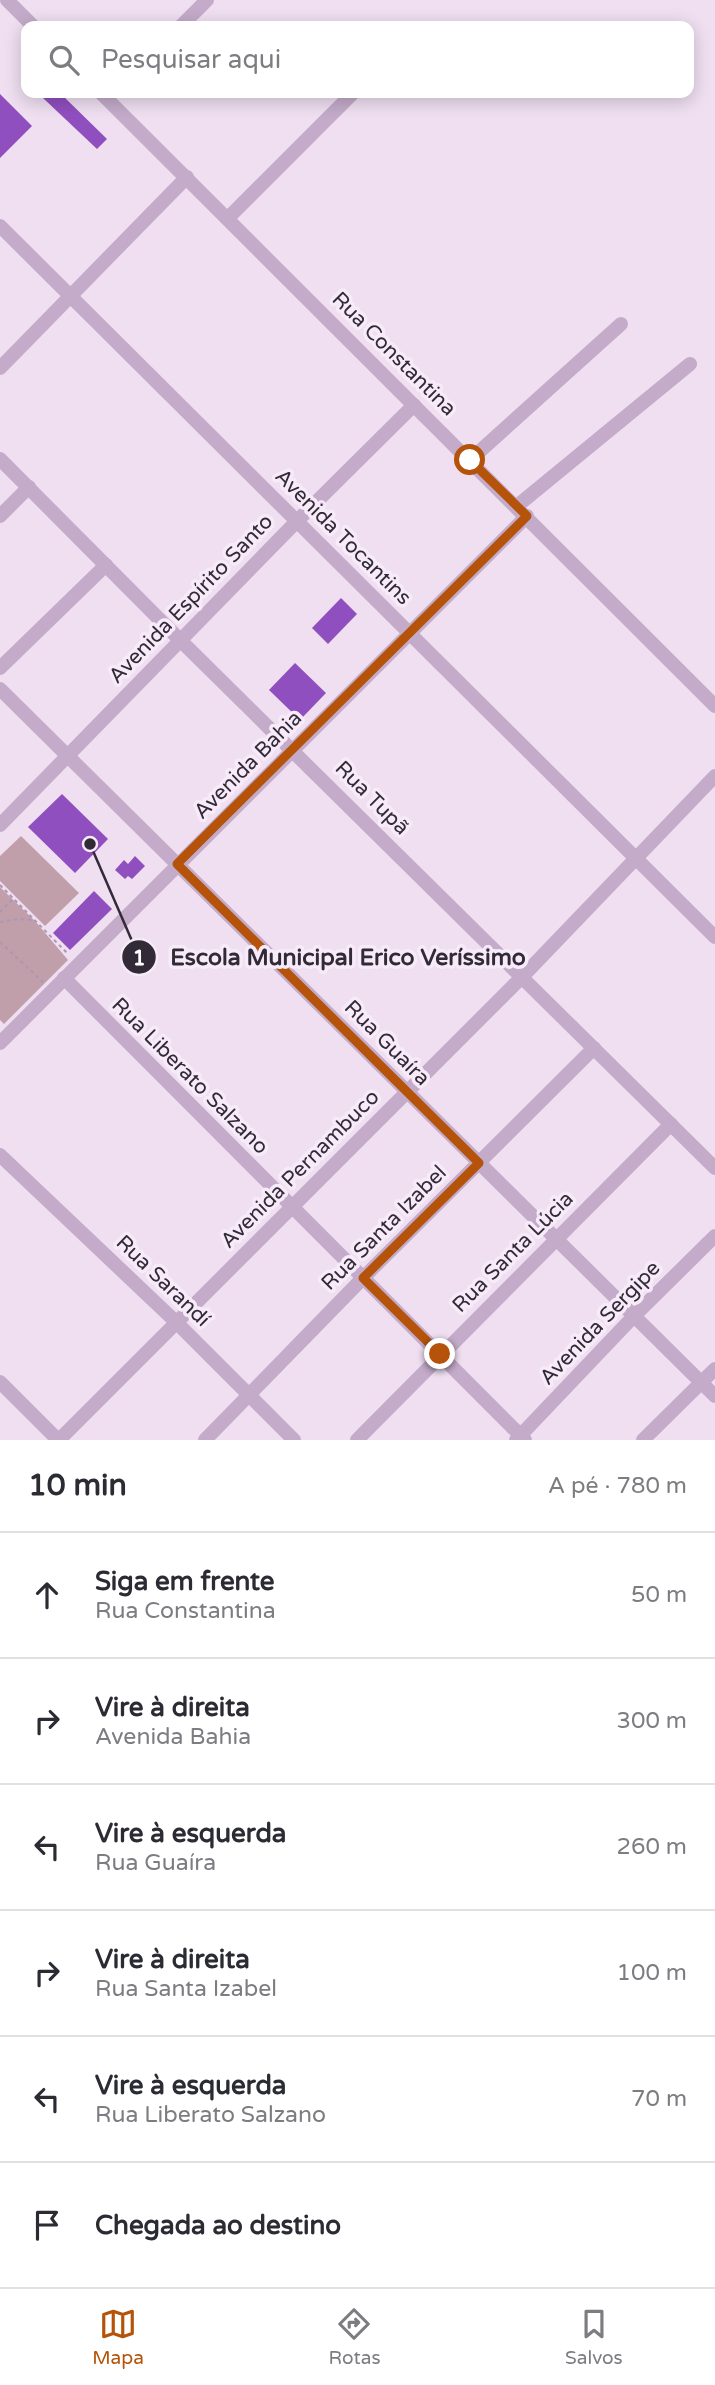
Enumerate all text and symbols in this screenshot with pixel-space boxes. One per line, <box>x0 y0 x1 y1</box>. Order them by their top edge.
search box <box>21 21 694 98</box>
icon: search <box>45 41 83 79</box>
text: Pesquisar aqui <box>101 44 281 75</box>
street label: Rua Constantina <box>327 287 461 421</box>
route start <box>454 444 485 475</box>
street label: Avenida Tocantins <box>270 464 416 610</box>
street label: Avenida Espírito Santo <box>104 509 278 689</box>
street label: Avenida Bahia <box>189 706 307 824</box>
street label: Rua Tupã <box>330 756 414 840</box>
callout: Escola Municipal Erico Veríssimo <box>121 935 540 979</box>
text: Escola Municipal Erico Veríssimo <box>170 944 526 972</box>
text: 1 <box>132 946 146 971</box>
street label: Rua Liberato Salzano <box>107 993 273 1159</box>
street label: Rua Guaíra <box>339 995 435 1091</box>
street label: Avenida Pernambuco <box>216 1085 384 1253</box>
street label: Rua Santa Izabel <box>316 1160 452 1296</box>
street label: Rua Santa Lúcia <box>447 1186 579 1318</box>
street label: Rua Sarandí <box>111 1230 215 1332</box>
street label: Avenida Sergipe <box>535 1256 666 1390</box>
route end <box>424 1338 455 1369</box>
text: 10 min <box>28 1467 127 1504</box>
text: A pé · 780 m <box>548 1472 687 1500</box>
text: Siga em frente <box>95 1566 275 1597</box>
icon: ahead <box>28 1576 66 1614</box>
text: 50 m <box>631 1581 687 1609</box>
text: Rua Constantina <box>95 1597 276 1625</box>
text: Vire à direita <box>95 1692 250 1723</box>
icon: right <box>28 1702 66 1740</box>
text: 300 m <box>617 1707 687 1735</box>
text: Avenida Bahia <box>95 1723 251 1751</box>
text: Vire à esquerda <box>95 1818 286 1849</box>
icon: left <box>28 1828 66 1866</box>
text: 260 m <box>617 1833 687 1861</box>
text: Rua Guaíra <box>95 1849 216 1877</box>
text: Vire à direita <box>95 1944 250 1975</box>
icon: right <box>28 1954 66 1992</box>
text: 100 m <box>617 1959 687 1987</box>
text: Rua Santa Izabel <box>95 1975 277 2003</box>
text: Vire à esquerda <box>95 2070 286 2101</box>
icon: left <box>28 2080 66 2118</box>
text: 70 m <box>631 2085 687 2113</box>
text: Rua Liberato Salzano <box>95 2101 326 2129</box>
icon: arrive <box>28 2206 66 2244</box>
text: Chegada ao destino <box>95 2210 341 2241</box>
tab: Mapa <box>92 2305 144 2369</box>
tab: Rotas <box>328 2305 381 2369</box>
tab: Salvos <box>565 2305 623 2369</box>

